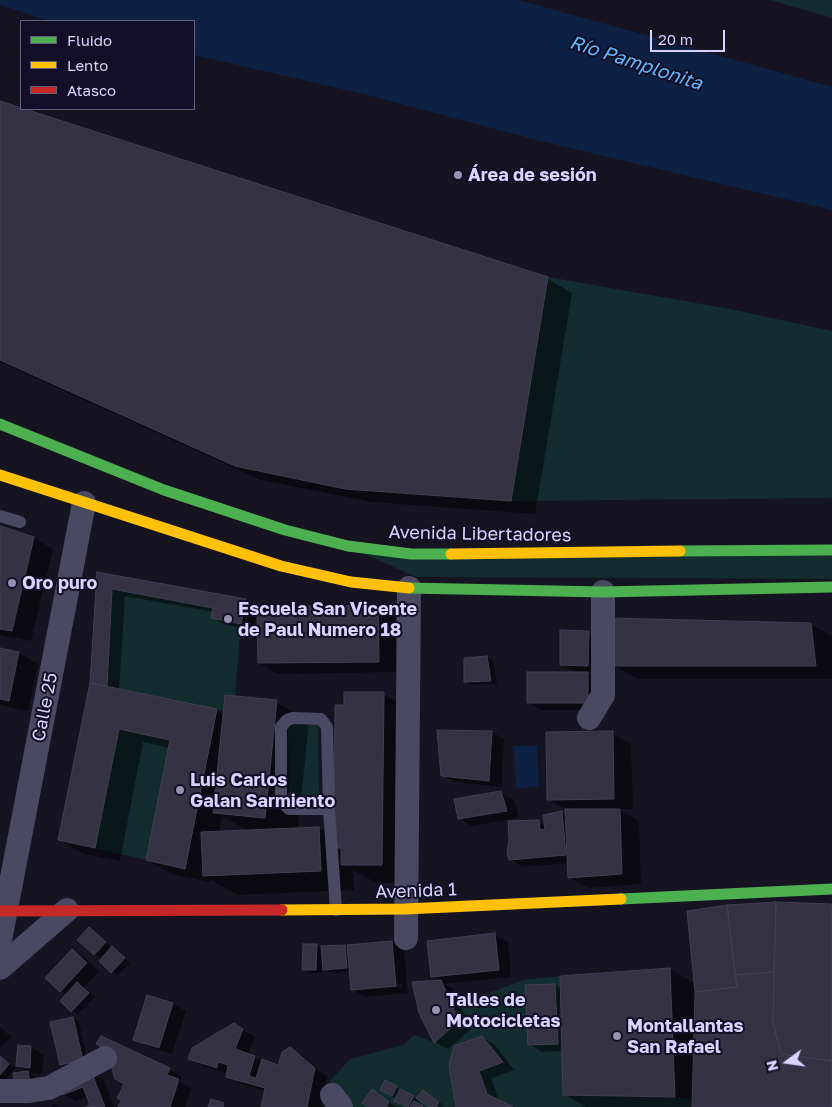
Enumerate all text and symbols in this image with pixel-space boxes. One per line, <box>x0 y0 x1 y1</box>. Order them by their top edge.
legend <box>20 20 195 110</box>
scale bar <box>652 20 727 52</box>
text: 20 m <box>658 30 693 48</box>
text: Fluido <box>67 31 112 49</box>
water label: Río Pamplonita <box>567 31 705 95</box>
text: Lento <box>67 56 108 74</box>
text: Atasco <box>67 81 116 99</box>
place label: Área de sesión <box>468 164 597 186</box>
marker: Área de sesión <box>452 169 464 181</box>
street label: Avenida Libertadores <box>388 522 572 546</box>
place label: Oro puro <box>22 572 97 594</box>
marker: Oro puro <box>6 577 18 589</box>
place label: Escuela San Vicente de Paul Numero 18 <box>238 598 417 640</box>
marker: Escuela San Vicente de Paul Numero 18 <box>222 613 234 625</box>
street label: Calle 25 <box>28 671 62 743</box>
place label: Luis Carlos Galan Sarmiento <box>190 769 335 812</box>
marker: Luis Carlos Galan Sarmiento <box>174 784 186 796</box>
street label: Avenida 1 <box>375 879 457 903</box>
place label: Talles de Motocicletas <box>446 989 561 1032</box>
marker: Talles de Motocicletas <box>430 1004 442 1016</box>
place label: Montallantas San Rafael <box>627 1015 743 1058</box>
marker: Montallantas San Rafael <box>611 1030 623 1042</box>
north arrow <box>762 1037 812 1087</box>
text: N <box>762 1059 781 1073</box>

